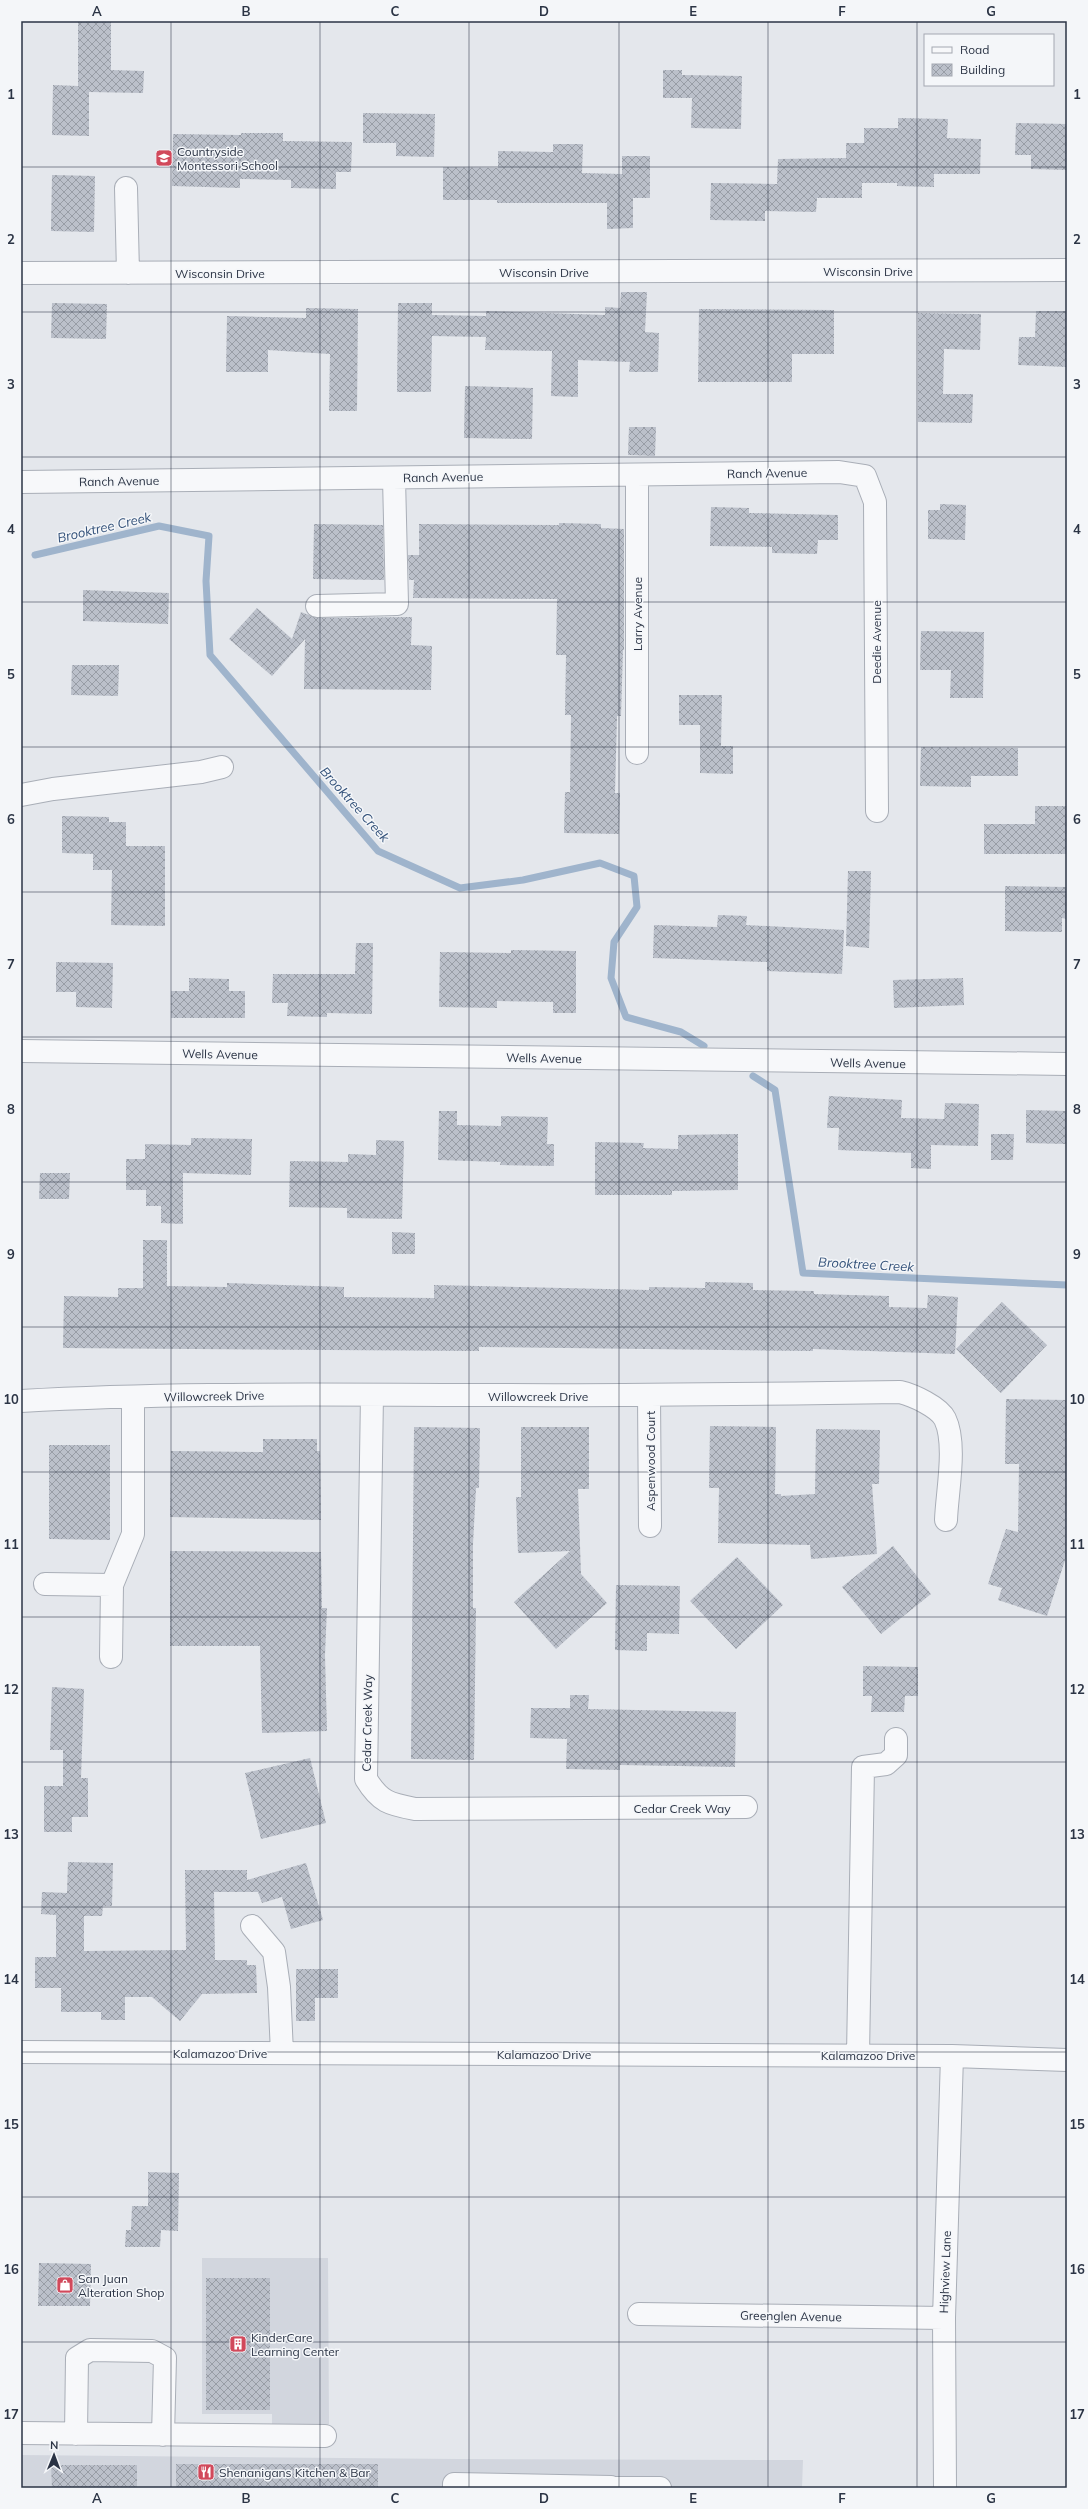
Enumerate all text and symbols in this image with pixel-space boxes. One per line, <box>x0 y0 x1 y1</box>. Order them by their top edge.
text: A <box>92 3 102 19</box>
text: B <box>242 3 251 19</box>
text: C <box>391 3 400 19</box>
text: D <box>539 3 549 19</box>
text: E <box>689 3 697 19</box>
text: F <box>838 3 846 19</box>
text: G <box>986 3 996 19</box>
legend <box>924 34 1054 86</box>
text: Road <box>960 42 989 57</box>
text: Building <box>960 62 1005 77</box>
text: 1 <box>7 86 15 102</box>
text: 1 <box>1073 86 1081 102</box>
place label: Countryside Montessori School <box>177 144 278 173</box>
school or university icon: Countryside Montessori School <box>154 148 174 168</box>
text: 2 <box>7 231 15 247</box>
text: 2 <box>1073 231 1081 247</box>
street label: Wisconsin Drive <box>823 264 913 279</box>
street label: Wisconsin Drive <box>499 265 589 280</box>
street label: Wisconsin Drive <box>175 266 265 281</box>
text: 3 <box>7 376 15 392</box>
text: 3 <box>1073 376 1081 392</box>
street label: Ranch Avenue <box>727 465 807 481</box>
street label: Ranch Avenue <box>403 469 483 485</box>
street label: Ranch Avenue <box>79 473 159 489</box>
water label: Brooktree Creek <box>55 508 153 546</box>
text: 4 <box>7 521 15 537</box>
text: 4 <box>1073 521 1081 537</box>
street label: Larry Avenue <box>630 577 645 651</box>
street label: Deedie Avenue <box>869 600 884 684</box>
text: 5 <box>7 666 15 682</box>
text: 5 <box>1073 666 1081 682</box>
water label: Brooktree Creek <box>317 763 393 845</box>
text: 6 <box>7 811 15 827</box>
text: 6 <box>1073 811 1081 827</box>
text: 7 <box>7 956 15 972</box>
text: 7 <box>1073 956 1081 972</box>
street label: Wells Avenue <box>182 1046 258 1062</box>
street label: Wells Avenue <box>506 1050 582 1066</box>
street label: Wells Avenue <box>830 1055 906 1071</box>
text: 8 <box>7 1101 15 1117</box>
text: 8 <box>1073 1101 1081 1117</box>
text: 9 <box>7 1246 15 1262</box>
text: 9 <box>1073 1246 1081 1262</box>
water label: Brooktree Creek <box>818 1254 915 1275</box>
street label: Willowcreek Drive <box>164 1388 264 1404</box>
street label: Willowcreek Drive <box>488 1389 588 1404</box>
text: 10 <box>3 1391 19 1407</box>
text: 10 <box>1069 1391 1085 1407</box>
street label: Aspenwood Court <box>643 1411 658 1511</box>
text: 11 <box>3 1536 19 1552</box>
text: 11 <box>1069 1536 1085 1552</box>
street label: Cedar Creek Way <box>359 1674 375 1772</box>
text: 12 <box>3 1681 19 1697</box>
text: 12 <box>1069 1681 1085 1697</box>
street label: Cedar Creek Way <box>633 1801 731 1816</box>
text: 13 <box>3 1826 19 1842</box>
text: 13 <box>1069 1826 1085 1842</box>
text: 14 <box>3 1971 19 1987</box>
text: 14 <box>1069 1971 1085 1987</box>
street label: Kalamazoo Drive <box>173 2046 267 2061</box>
street label: Kalamazoo Drive <box>497 2047 591 2062</box>
street label: Kalamazoo Drive <box>821 2048 915 2063</box>
text: 15 <box>3 2116 19 2132</box>
text: 15 <box>1069 2116 1085 2132</box>
street label: Highview Lane <box>936 2230 954 2314</box>
text: 16 <box>3 2261 19 2277</box>
text: 16 <box>1069 2261 1085 2277</box>
place label: San Juan Alteration Shop <box>78 2271 164 2300</box>
shop icon: San Juan Alteration Shop <box>55 2275 75 2295</box>
street label: Greenglen Avenue <box>740 2308 842 2324</box>
place label: KinderCare Learning Center <box>251 2330 340 2359</box>
building icon: KinderCare Learning Center <box>228 2334 248 2354</box>
text: 17 <box>3 2406 19 2422</box>
text: 17 <box>1069 2406 1085 2422</box>
north arrow <box>34 2435 74 2475</box>
text: N <box>50 2438 58 2452</box>
restaurant icon: Shenanigans Kitchen & Bar <box>196 2462 216 2482</box>
place label: Shenanigans Kitchen & Bar <box>219 2465 371 2480</box>
text: A <box>92 2490 102 2506</box>
text: B <box>242 2490 251 2506</box>
text: C <box>391 2490 400 2506</box>
text: D <box>539 2490 549 2506</box>
text: E <box>689 2490 697 2506</box>
text: F <box>838 2490 846 2506</box>
text: G <box>986 2490 996 2506</box>

